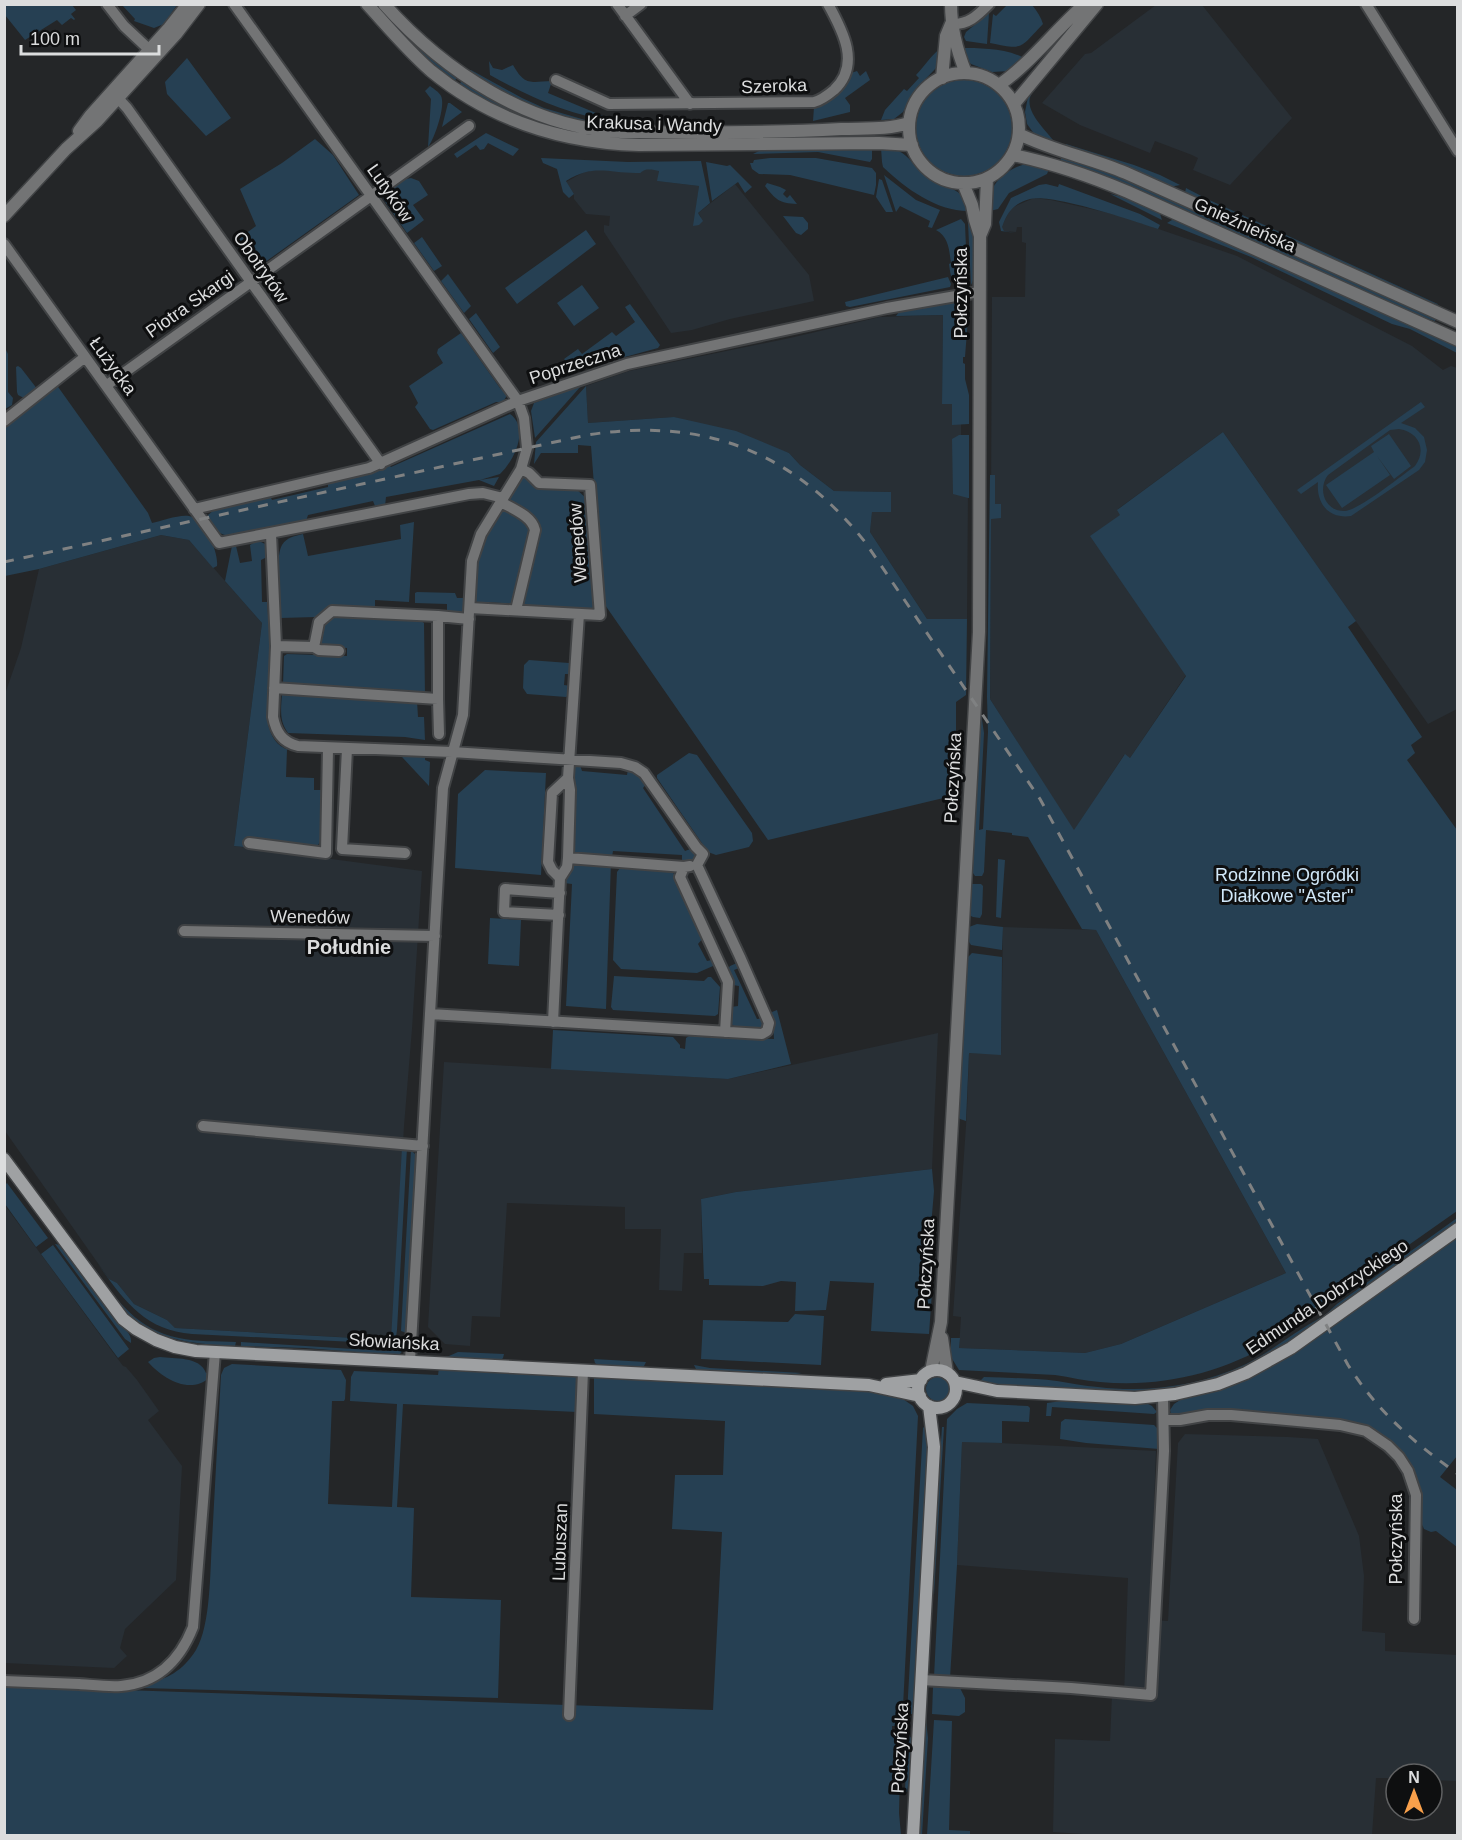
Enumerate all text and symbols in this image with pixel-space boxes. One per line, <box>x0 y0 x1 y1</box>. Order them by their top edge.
scale bar <box>21 18 159 56</box>
text: 100 m <box>30 29 80 49</box>
street label: Szeroka <box>741 75 808 97</box>
street label: Krakusa i Wandy <box>586 112 722 136</box>
street label: Lutyków <box>363 160 418 227</box>
street label: Gnieźnieńska <box>1191 194 1300 257</box>
street label: Obotrytów <box>229 228 293 307</box>
street label: Połczyńska <box>951 246 971 339</box>
street label: Piotra Skargi <box>142 266 238 342</box>
street label: Łużycka <box>85 333 141 399</box>
street label: Poprzeczna <box>527 339 624 388</box>
street label: Wenedów <box>565 502 591 583</box>
street label: Połczyńska <box>941 731 965 824</box>
park label: Rodzinne Ogródki Diałkowe "Aster" <box>1215 865 1359 906</box>
street label: Wenedów <box>270 906 351 928</box>
district label: Południe <box>307 936 391 958</box>
street label: Połczyńska <box>914 1217 938 1310</box>
street label: Edmunda Dobrzyckiego <box>1242 1235 1412 1359</box>
street label: Słowiańska <box>348 1330 441 1354</box>
street label: Połczyńska <box>1386 1492 1406 1585</box>
street label: Lubuszan <box>549 1503 571 1581</box>
street label: Połczyńska <box>888 1701 912 1794</box>
north arrow <box>1384 1762 1444 1822</box>
text: N <box>1408 1769 1420 1786</box>

